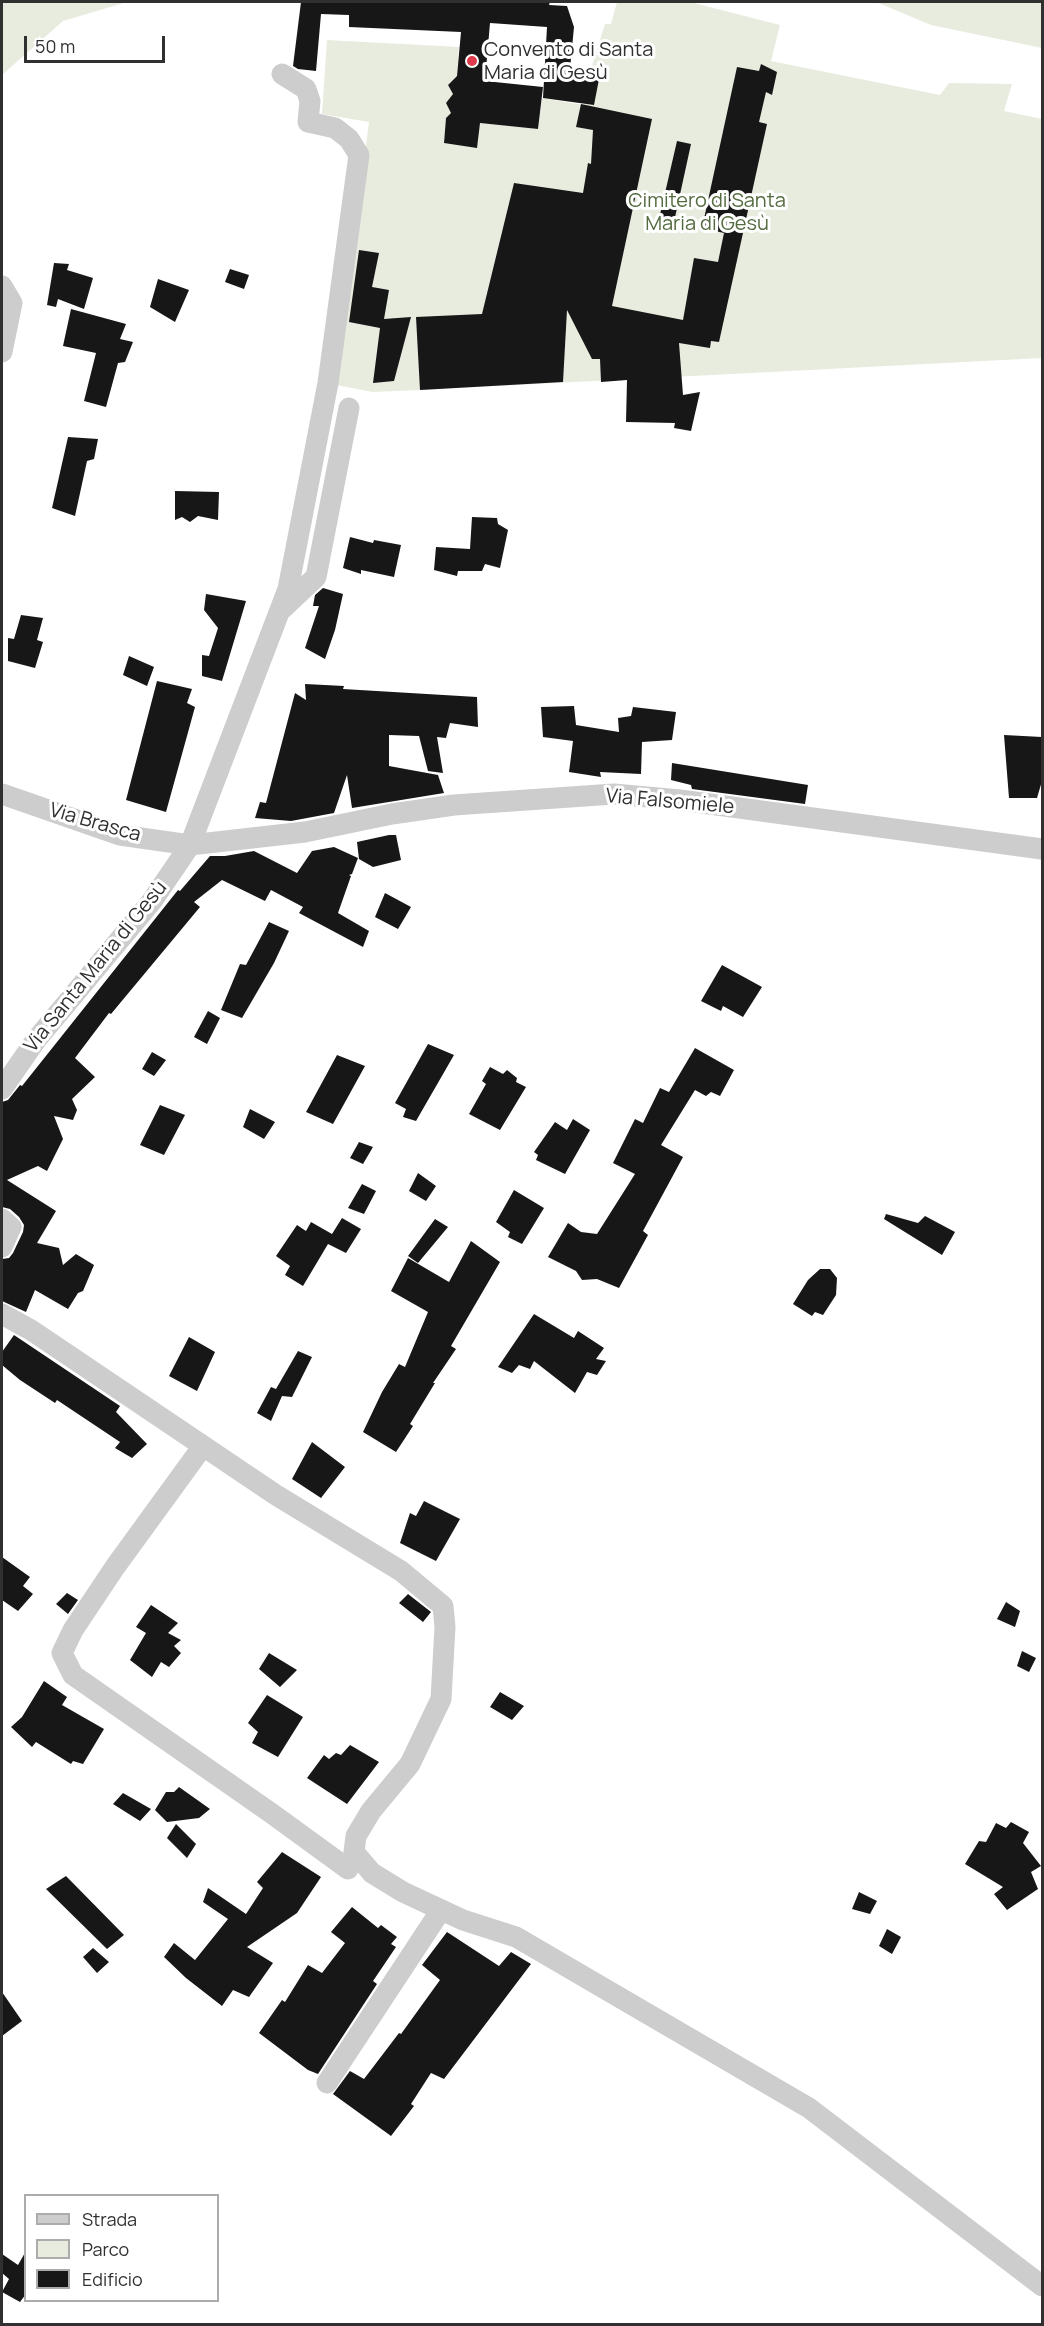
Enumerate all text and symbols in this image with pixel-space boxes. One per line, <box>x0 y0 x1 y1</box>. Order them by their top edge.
scale bar <box>27 24 168 62</box>
text: 50 m <box>35 34 75 58</box>
place label: Convento di Santa Maria di Gesù <box>484 38 653 85</box>
marker: Convento di Santa Maria di Gesù <box>465 54 479 68</box>
park label: Cimitero di Santa Maria di Gesù <box>628 189 786 236</box>
street label: Via Falsomiele <box>605 784 735 820</box>
street label: Via Brasca <box>46 798 144 848</box>
street label: Via Santa Maria di Gesù <box>19 876 173 1058</box>
legend <box>24 2194 219 2302</box>
text: Strada <box>82 2207 137 2231</box>
text: Parco <box>82 2237 129 2261</box>
text: Edificio <box>82 2267 143 2291</box>

